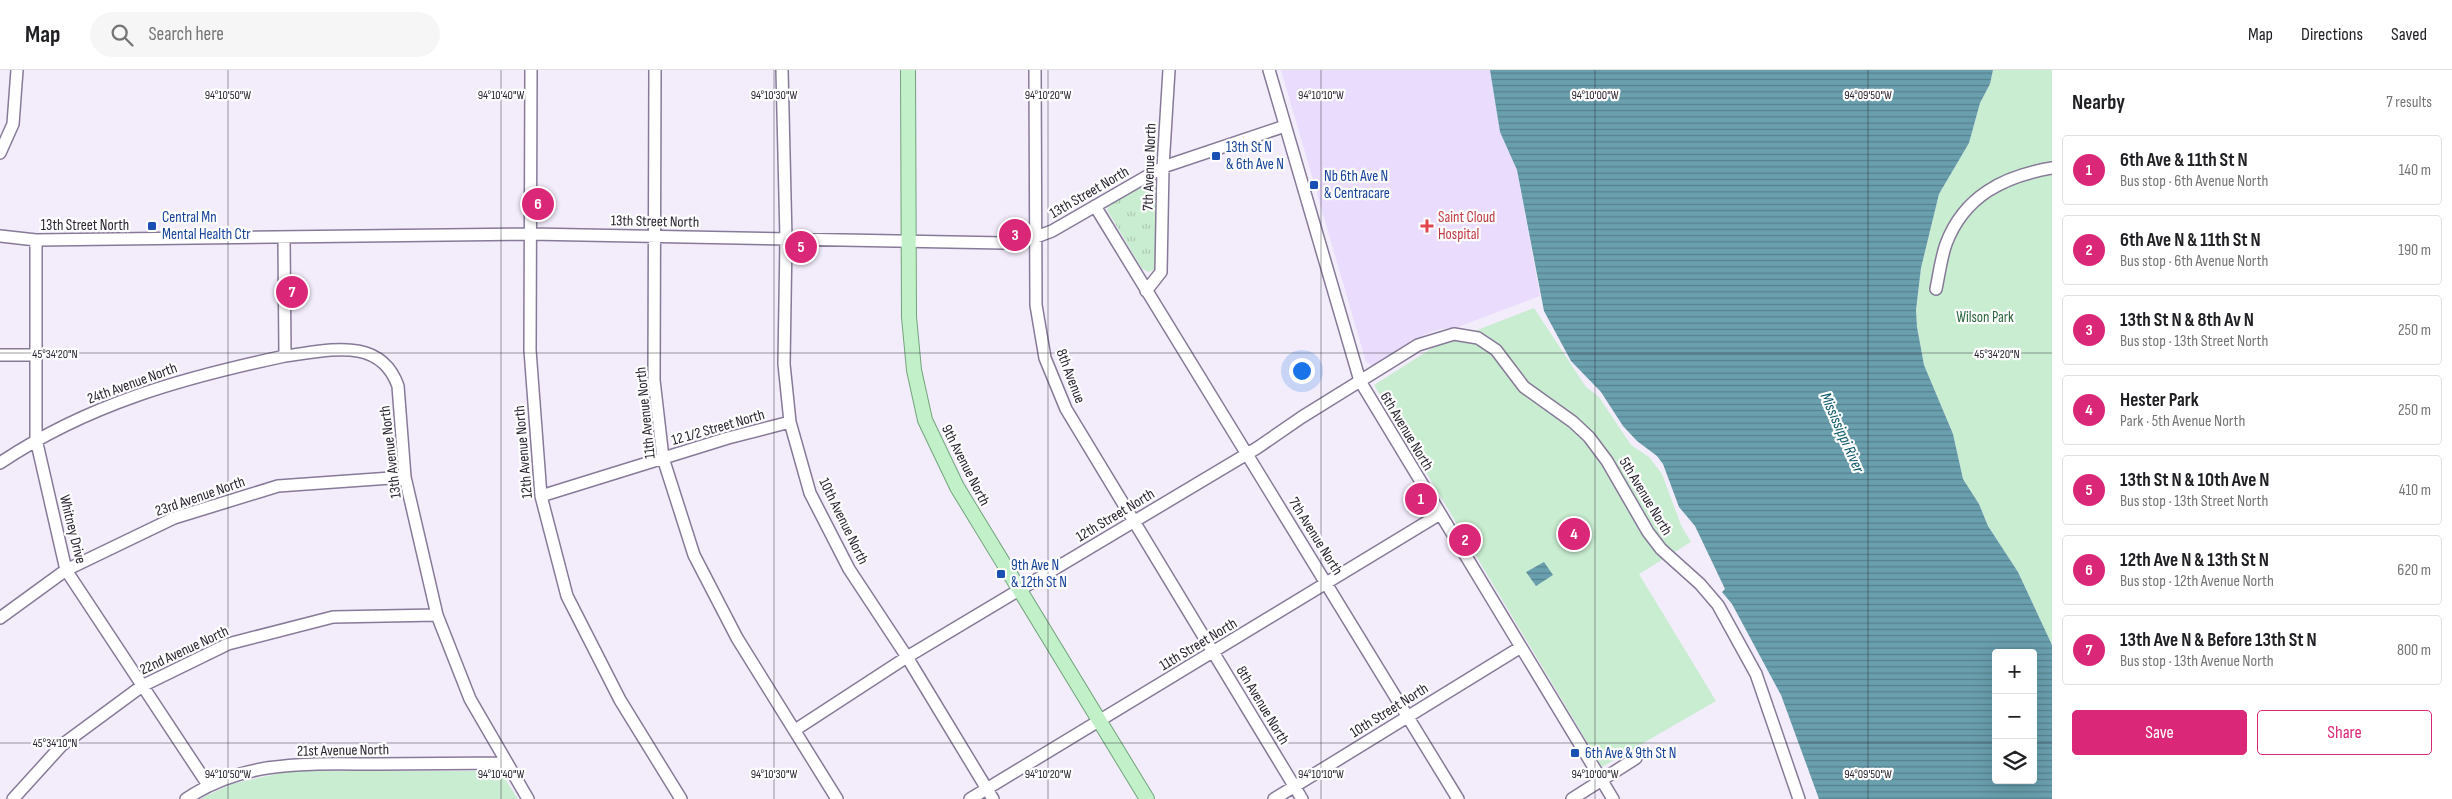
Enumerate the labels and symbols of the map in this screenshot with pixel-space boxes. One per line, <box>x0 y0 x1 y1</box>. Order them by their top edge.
text: 94°10'50"W <box>205 88 251 103</box>
text: 94°10'40"W <box>478 88 524 103</box>
text: 94°10'30"W <box>751 88 797 103</box>
text: 94°10'20"W <box>1025 88 1071 103</box>
text: 94°10'10"W <box>1298 88 1344 103</box>
text: 94°10'00"W <box>1572 88 1619 103</box>
text: 94°09'50"W <box>1844 88 1892 103</box>
street label: 7th Avenue North <box>1138 123 1161 211</box>
place label: 13th St N & 6th Ave N <box>1226 138 1284 174</box>
marker: 13th St N & 6th Ave N <box>1210 150 1222 162</box>
street label: 13th Street North <box>1046 162 1132 223</box>
place label: Nb 6th Ave N & Centracare <box>1324 167 1390 203</box>
marker: Nb 6th Ave N & Centracare <box>1308 179 1320 191</box>
pin: 6 <box>522 185 554 223</box>
place label: Central Mn Mental Health Ctr <box>162 208 251 244</box>
place label: Saint Cloud Hospital <box>1438 208 1495 244</box>
street label: 13th Street North <box>611 211 699 232</box>
street label: 13th Street North <box>41 216 129 235</box>
pin: 3 <box>999 216 1031 254</box>
marker: Saint Cloud Hospital <box>1420 219 1434 233</box>
marker: Central Mn Mental Health Ctr <box>146 220 158 232</box>
pin: 5 <box>785 228 817 266</box>
pin: 7 <box>276 273 308 311</box>
park label: Wilson Park <box>1956 308 2014 327</box>
street label: 8th Avenue <box>1052 346 1090 406</box>
text: 45°34'20"N <box>32 347 78 362</box>
text: 45°34'20"N <box>1974 347 2020 362</box>
street label: 24th Avenue North <box>85 358 180 408</box>
your location <box>1289 358 1315 384</box>
street label: 11th Avenue North <box>631 366 660 460</box>
street label: 6th Avenue North <box>1376 388 1437 474</box>
water label: Mississippi River <box>1816 390 1868 476</box>
street label: 13th Avenue North <box>375 404 406 499</box>
street label: 12th Avenue North <box>510 405 537 499</box>
street label: 12 1/2 Street North <box>669 405 767 450</box>
street label: 9th Avenue North <box>937 421 994 509</box>
street label: 5th Avenue North <box>1615 454 1676 539</box>
street label: 23rd Avenue North <box>153 472 248 521</box>
street label: 10th Avenue North <box>814 475 873 568</box>
pin: 1 <box>1405 480 1437 518</box>
street label: 12th Street North <box>1072 485 1158 546</box>
street label: Whitney Drive <box>55 493 90 566</box>
street label: 7th Avenue North <box>1284 494 1347 579</box>
pin: 4 <box>1558 515 1590 553</box>
pin: 2 <box>1449 521 1481 559</box>
place label: 9th Ave N & 12th St N <box>1011 556 1067 592</box>
marker: 9th Ave N & 12th St N <box>995 568 1007 580</box>
street label: 11th Street North <box>1156 614 1241 675</box>
street label: 22nd Avenue North <box>137 622 232 679</box>
street label: 8th Avenue North <box>1232 662 1293 748</box>
street label: 10th Street North <box>1347 679 1432 742</box>
text: 45°34'10"N <box>33 736 77 751</box>
street label: 21st Avenue North <box>297 740 389 761</box>
place label: 6th Ave & 9th St N <box>1585 744 1676 763</box>
marker: 6th Ave & 9th St N <box>1569 747 1581 759</box>
text: 94°10'50"W <box>205 767 251 782</box>
text: 94°10'40"W <box>478 767 524 782</box>
text: 94°10'30"W <box>751 767 797 782</box>
text: 94°10'20"W <box>1025 767 1071 782</box>
text: 94°10'10"W <box>1298 767 1344 782</box>
text: 94°10'00"W <box>1572 767 1619 782</box>
text: 94°09'50"W <box>1844 767 1892 782</box>

